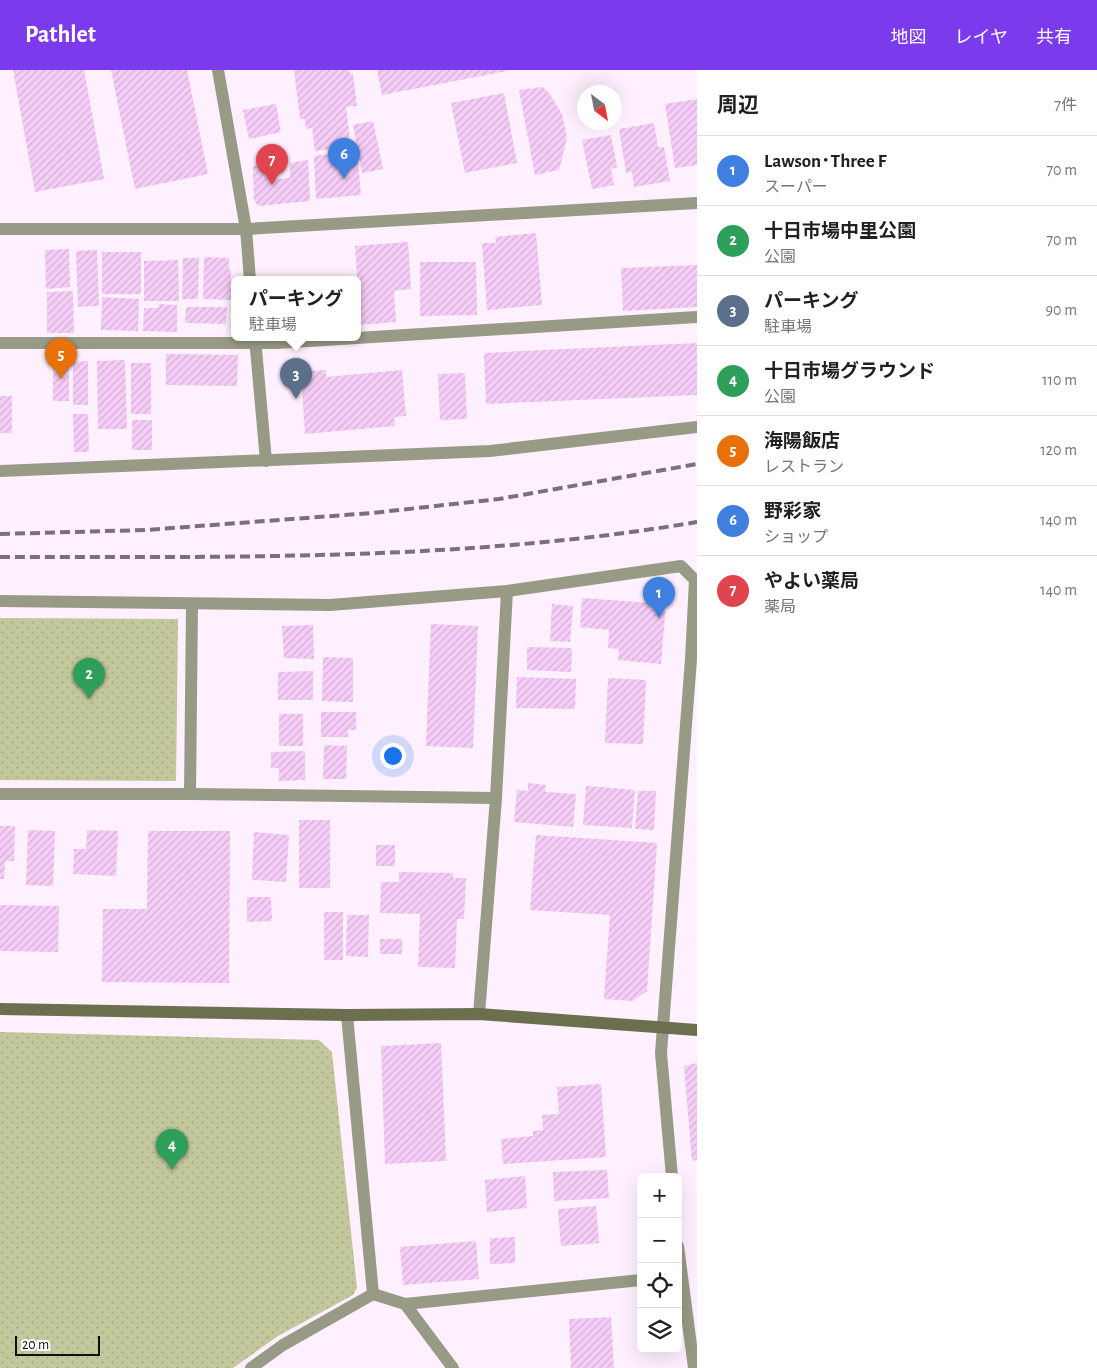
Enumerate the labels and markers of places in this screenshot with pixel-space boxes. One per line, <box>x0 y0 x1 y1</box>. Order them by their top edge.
pin: 6 <box>328 138 360 179</box>
pin: 7 <box>256 144 288 185</box>
pin: 5 <box>45 338 77 379</box>
pin: 3 <box>280 358 312 399</box>
pin: 1 <box>643 577 675 618</box>
pin: 2 <box>73 658 105 699</box>
pin: 4 <box>156 1129 188 1170</box>

